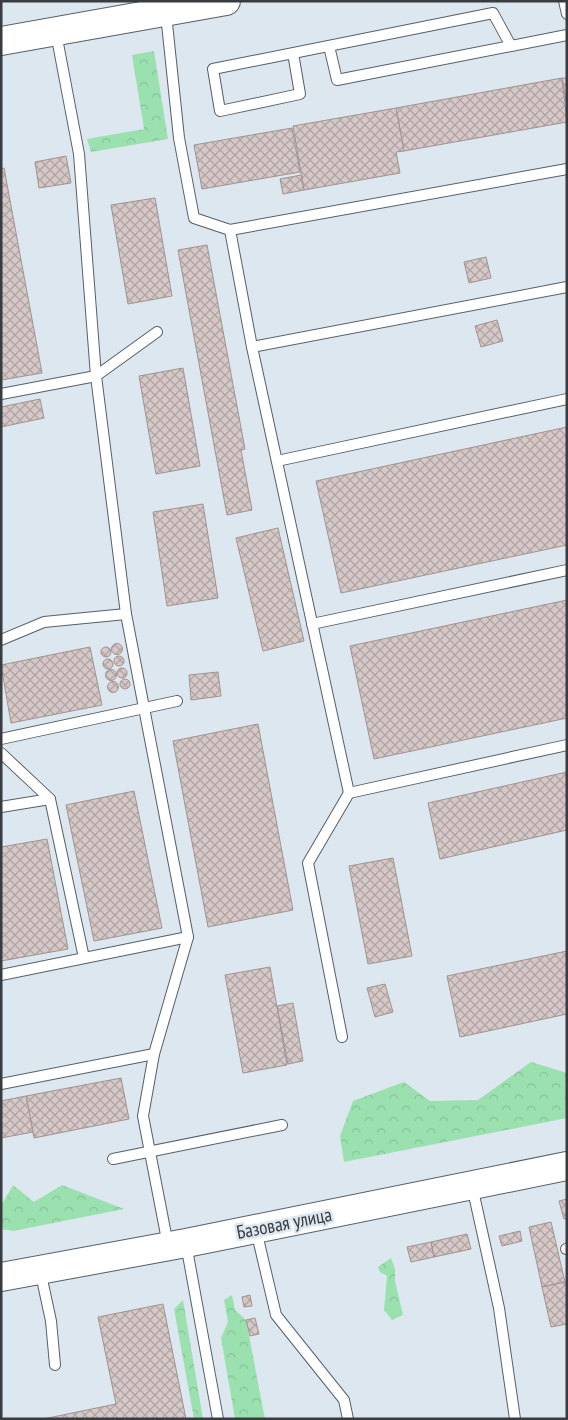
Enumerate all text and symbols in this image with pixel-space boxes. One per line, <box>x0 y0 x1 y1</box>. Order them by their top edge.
street label: Базовая улица <box>234 1202 334 1244</box>

